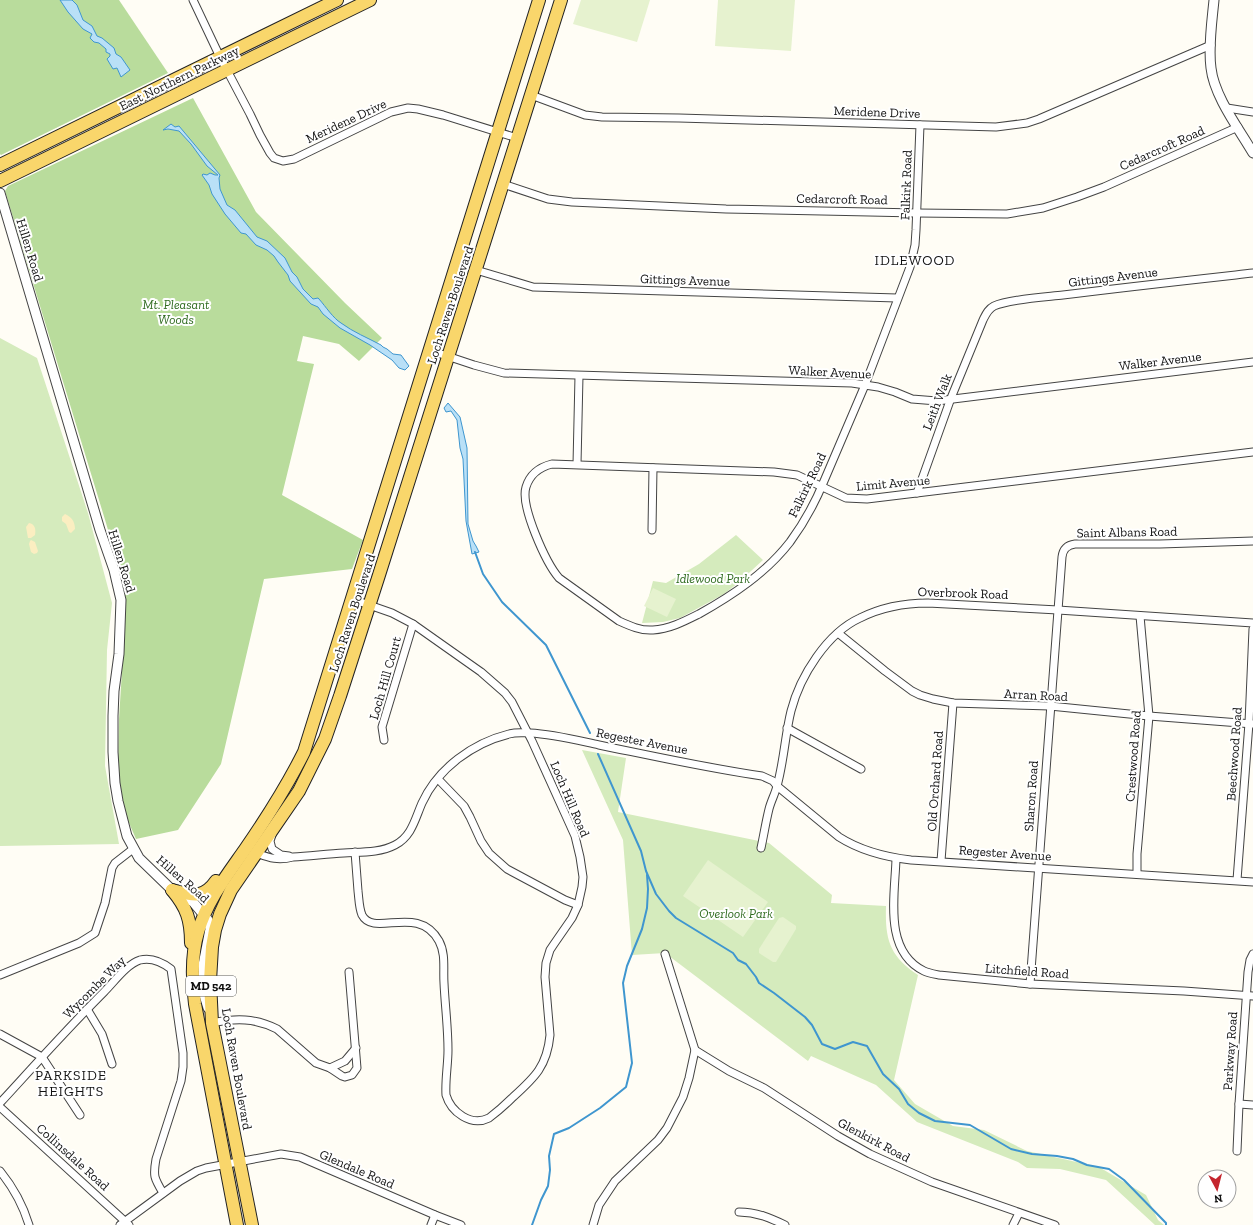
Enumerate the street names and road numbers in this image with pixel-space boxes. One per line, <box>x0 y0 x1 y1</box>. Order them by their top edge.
street label: East Northern Parkway <box>117 42 242 114</box>
street label: Meridene Drive <box>304 96 388 146</box>
street label: Meridene Drive <box>833 103 921 121</box>
street label: Cedarcroft Road <box>1117 123 1207 173</box>
street label: Falkirk Road <box>897 150 915 220</box>
street label: Cedarcroft Road <box>796 191 888 207</box>
street label: Hillen Road <box>13 217 47 283</box>
street label: Loch Raven Boulevard <box>424 244 476 366</box>
street label: Gittings Avenue <box>1067 264 1159 290</box>
street label: Gittings Avenue <box>640 271 730 289</box>
street label: Walker Avenue <box>1118 349 1202 373</box>
street label: Walker Avenue <box>788 362 872 382</box>
street label: Leith Walk <box>919 371 955 432</box>
street label: Falkirk Road <box>785 450 829 520</box>
street label: Limit Avenue <box>855 472 931 494</box>
street label: Saint Albans Road <box>1076 524 1178 540</box>
street label: Hillen Road <box>105 528 139 594</box>
street label: Loch Raven Boulevard <box>326 552 378 674</box>
street label: Overbrook Road <box>917 584 1009 602</box>
street label: Loch Hill Court <box>366 635 404 721</box>
street label: Arran Road <box>1004 686 1068 704</box>
street label: Beechwood Road <box>1223 706 1245 802</box>
street label: Crestwood Road <box>1122 710 1144 802</box>
street label: Regester Avenue <box>595 725 689 757</box>
street label: Old Orchard Road <box>924 730 946 832</box>
street label: Loch Hill Road <box>547 759 593 839</box>
street label: Sharon Road <box>1021 760 1041 832</box>
street label: Regester Avenue <box>958 842 1052 864</box>
street label: Hillen Road <box>154 852 212 906</box>
street label: Wycombe Way <box>60 952 129 1021</box>
street label: Litchfield Road <box>985 961 1069 981</box>
road number: MD 542 <box>186 976 236 996</box>
street label: Loch Raven Boulevard <box>219 1007 255 1131</box>
street label: Parkway Road <box>1220 1011 1240 1091</box>
street label: Glenkirk Road <box>835 1115 913 1165</box>
street label: Collinsdale Road <box>34 1120 112 1194</box>
street label: Glendale Road <box>317 1146 397 1192</box>

